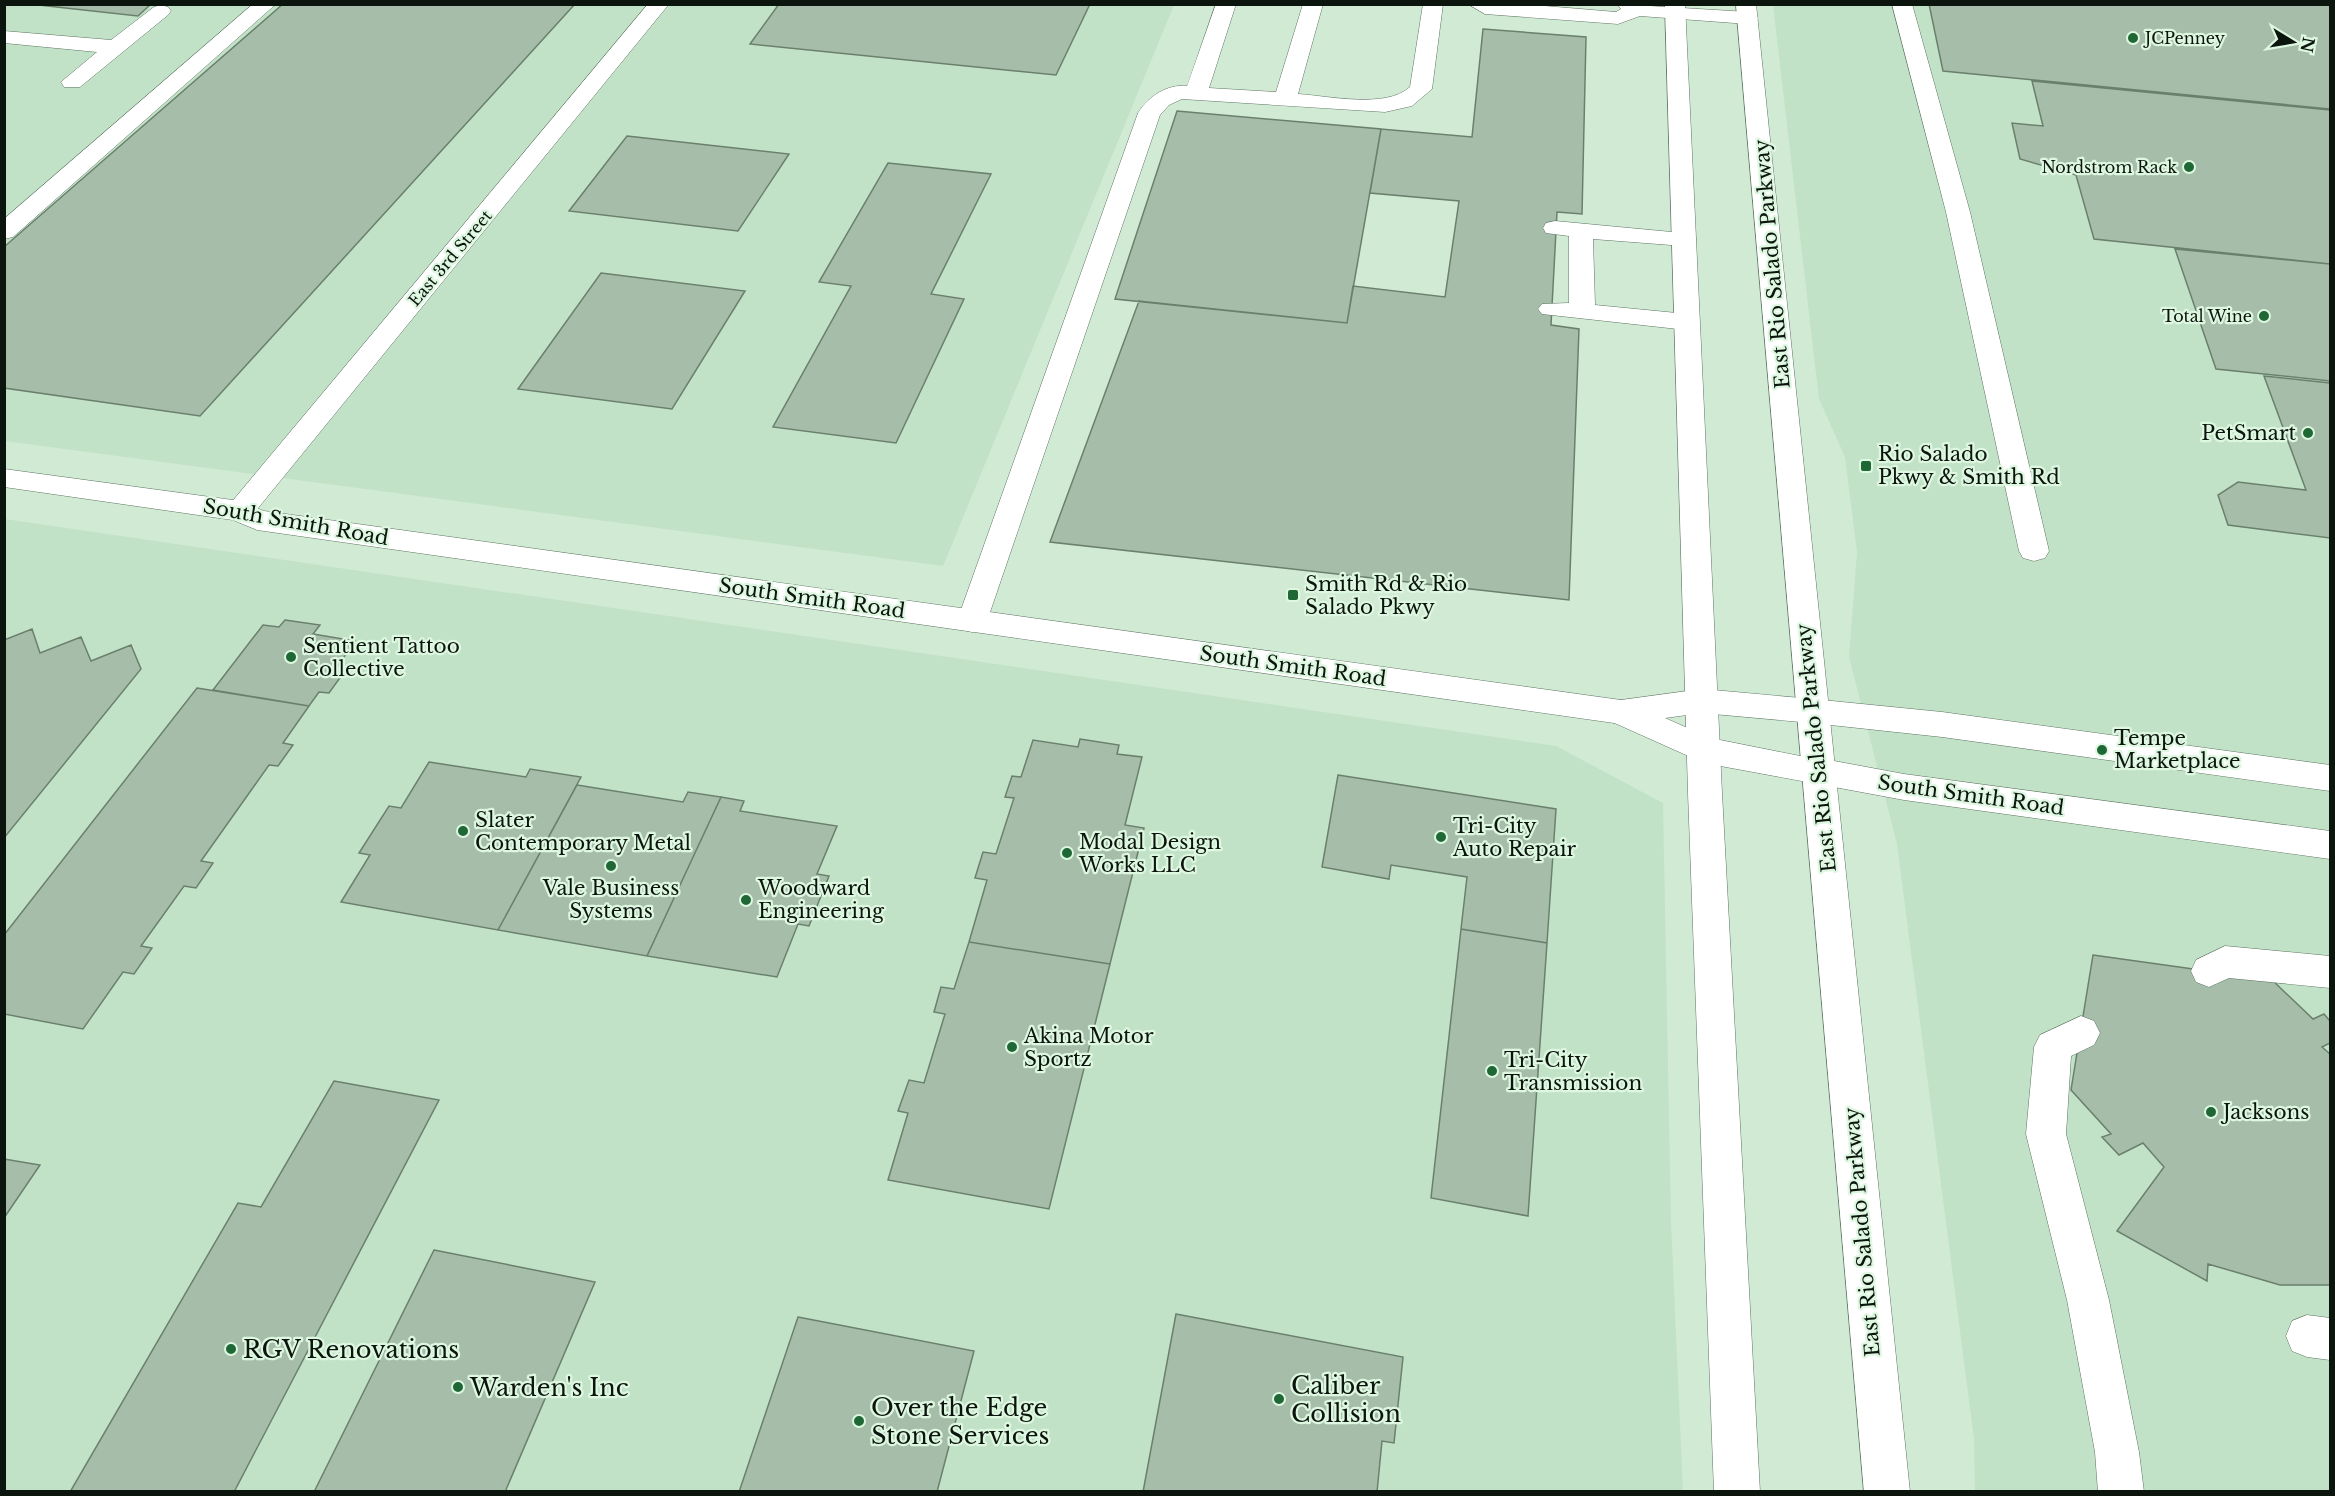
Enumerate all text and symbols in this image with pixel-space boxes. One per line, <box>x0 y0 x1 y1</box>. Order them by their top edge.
north arrow <box>2263 12 2323 72</box>
place label: JCPenney <box>2143 28 2226 48</box>
marker: JCPenney <box>2126 31 2140 45</box>
text: N <box>2296 36 2319 54</box>
street label: East Rio Salado Parkway <box>1749 138 1795 390</box>
place label: Nordstrom Rack <box>2041 157 2177 177</box>
marker: Nordstrom Rack <box>2182 160 2196 174</box>
street label: East 3rd Street <box>404 206 496 310</box>
place label: Total Wine <box>2162 306 2252 326</box>
marker: Total Wine <box>2257 309 2271 323</box>
place label: PetSmart <box>2201 421 2296 445</box>
marker: PetSmart <box>2301 426 2315 440</box>
place label: Rio Salado Pkwy & Smith Rd <box>1878 442 2060 489</box>
marker: Rio Salado Pkwy & Smith Rd <box>1859 459 1873 473</box>
street label: South Smith Road <box>201 494 391 550</box>
place label: Smith Rd & Rio Salado Pkwy <box>1305 572 1467 619</box>
street label: South Smith Road <box>717 573 907 623</box>
marker: Smith Rd & Rio Salado Pkwy <box>1286 588 1300 602</box>
street label: East Rio Salado Parkway <box>1791 622 1841 874</box>
place label: Sentient Tattoo Collective <box>303 634 460 681</box>
street label: South Smith Road <box>1198 641 1388 691</box>
marker: Sentient Tattoo Collective <box>284 650 298 664</box>
place label: Tempe Marketplace <box>2114 726 2240 773</box>
marker: Tempe Marketplace <box>2095 743 2109 757</box>
street label: South Smith Road <box>1876 770 2066 820</box>
place label: Slater Contemporary Metal <box>475 808 691 855</box>
place label: Tri-City Auto Repair <box>1452 814 1577 861</box>
marker: Slater Contemporary Metal <box>456 824 470 838</box>
place label: Modal Design Works LLC <box>1078 830 1221 877</box>
marker: Tri-City Auto Repair <box>1434 830 1448 844</box>
marker: Modal Design Works LLC <box>1060 846 1074 860</box>
marker: Vale Business Systems <box>604 859 618 873</box>
place label: Vale Business Systems <box>542 876 679 923</box>
place label: Woodward Engineering <box>757 876 885 923</box>
marker: Woodward Engineering <box>739 893 753 907</box>
place label: Akina Motor Sportz <box>1023 1024 1154 1071</box>
marker: Akina Motor Sportz <box>1005 1040 1019 1054</box>
place label: Tri-City Transmission <box>1504 1048 1642 1095</box>
marker: Tri-City Transmission <box>1485 1064 1499 1078</box>
place label: Jacksons <box>2220 1100 2309 1124</box>
marker: Jacksons <box>2204 1105 2218 1119</box>
street label: East Rio Salado Parkway <box>1839 1106 1885 1358</box>
place label: RGV Renovations <box>243 1335 459 1364</box>
marker: RGV Renovations <box>224 1342 238 1356</box>
place label: Caliber Collision <box>1291 1371 1401 1428</box>
place label: Warden's Inc <box>469 1373 629 1402</box>
marker: Warden's Inc <box>451 1380 465 1394</box>
marker: Caliber Collision <box>1272 1392 1286 1406</box>
place label: Over the Edge Stone Services <box>871 1393 1049 1450</box>
marker: Over the Edge Stone Services <box>852 1414 866 1428</box>

